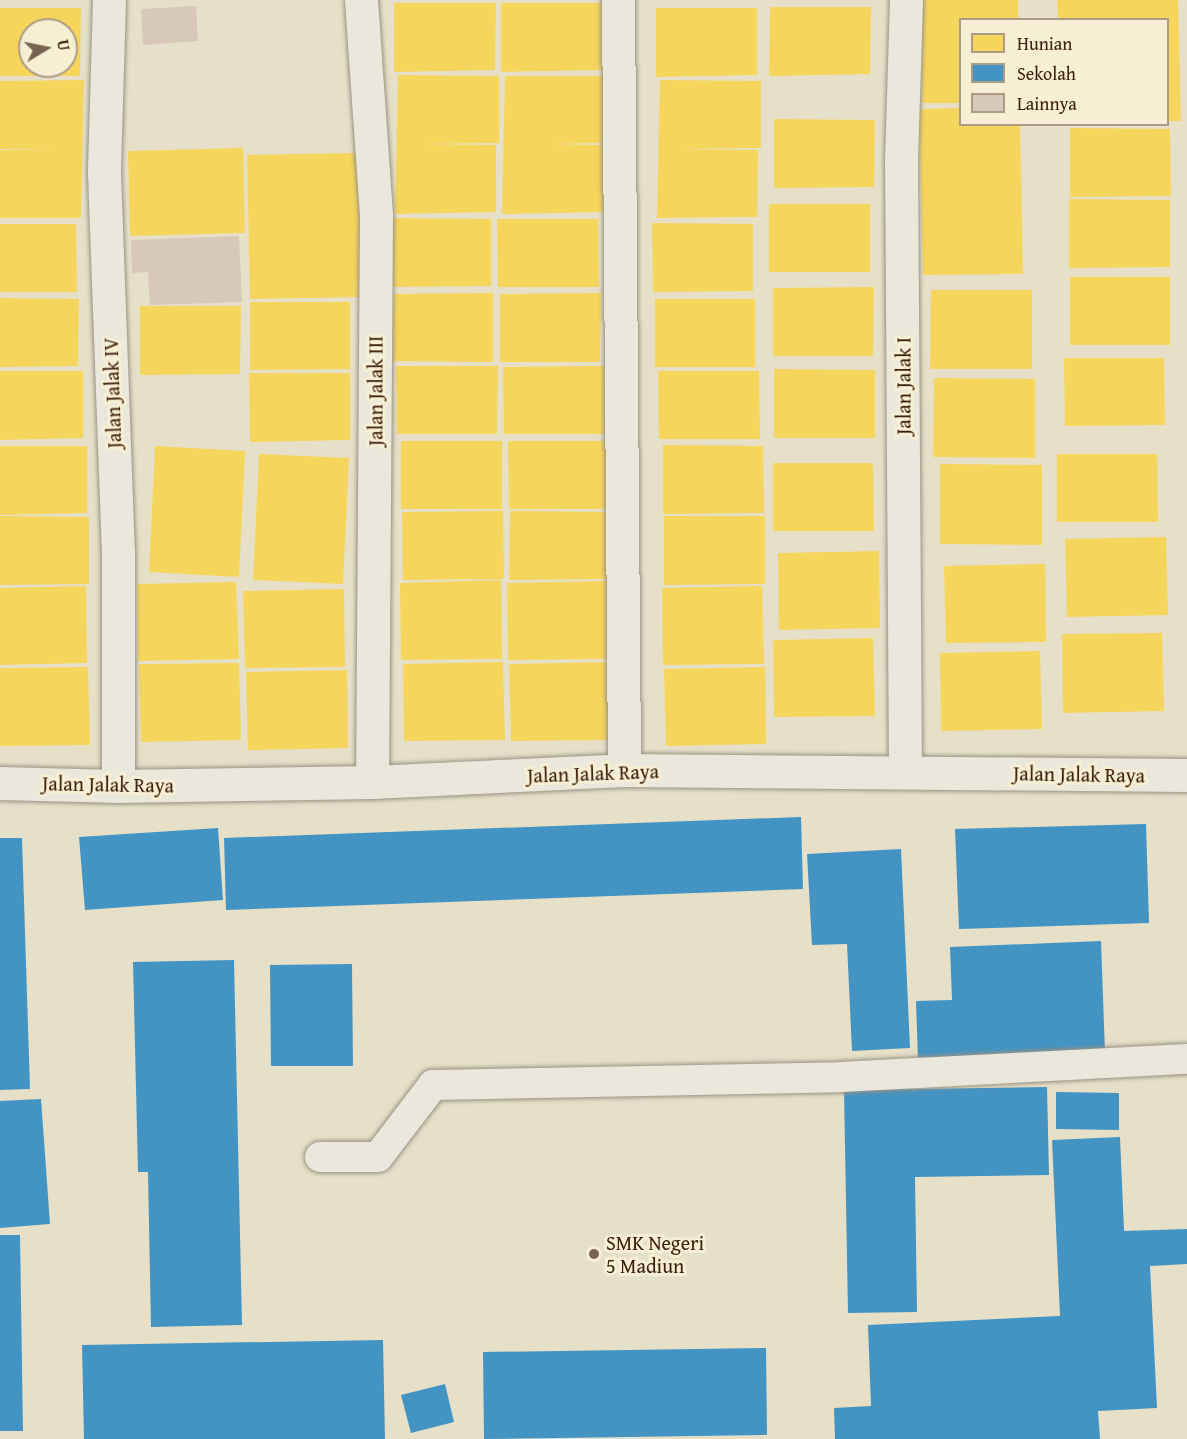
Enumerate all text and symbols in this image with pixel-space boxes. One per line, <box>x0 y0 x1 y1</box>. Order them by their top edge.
north arrow <box>18 18 78 78</box>
legend <box>959 18 1169 126</box>
text: Hunian <box>1017 30 1072 57</box>
text: U <box>51 38 77 53</box>
text: Sekolah <box>1017 60 1076 87</box>
text: Lainnya <box>1017 90 1077 117</box>
street label: Jalan Jalak III <box>363 336 387 446</box>
street label: Jalan Jalak IV <box>98 337 126 449</box>
street label: Jalan Jalak I <box>891 337 915 435</box>
street label: Jalan Jalak Raya <box>527 759 659 787</box>
street label: Jalan Jalak Raya <box>1013 761 1145 787</box>
street label: Jalan Jalak Raya <box>42 771 174 797</box>
place label: SMK Negeri 5 Madiun <box>606 1230 704 1277</box>
marker: SMK Negeri 5 Madiun <box>587 1247 601 1261</box>

